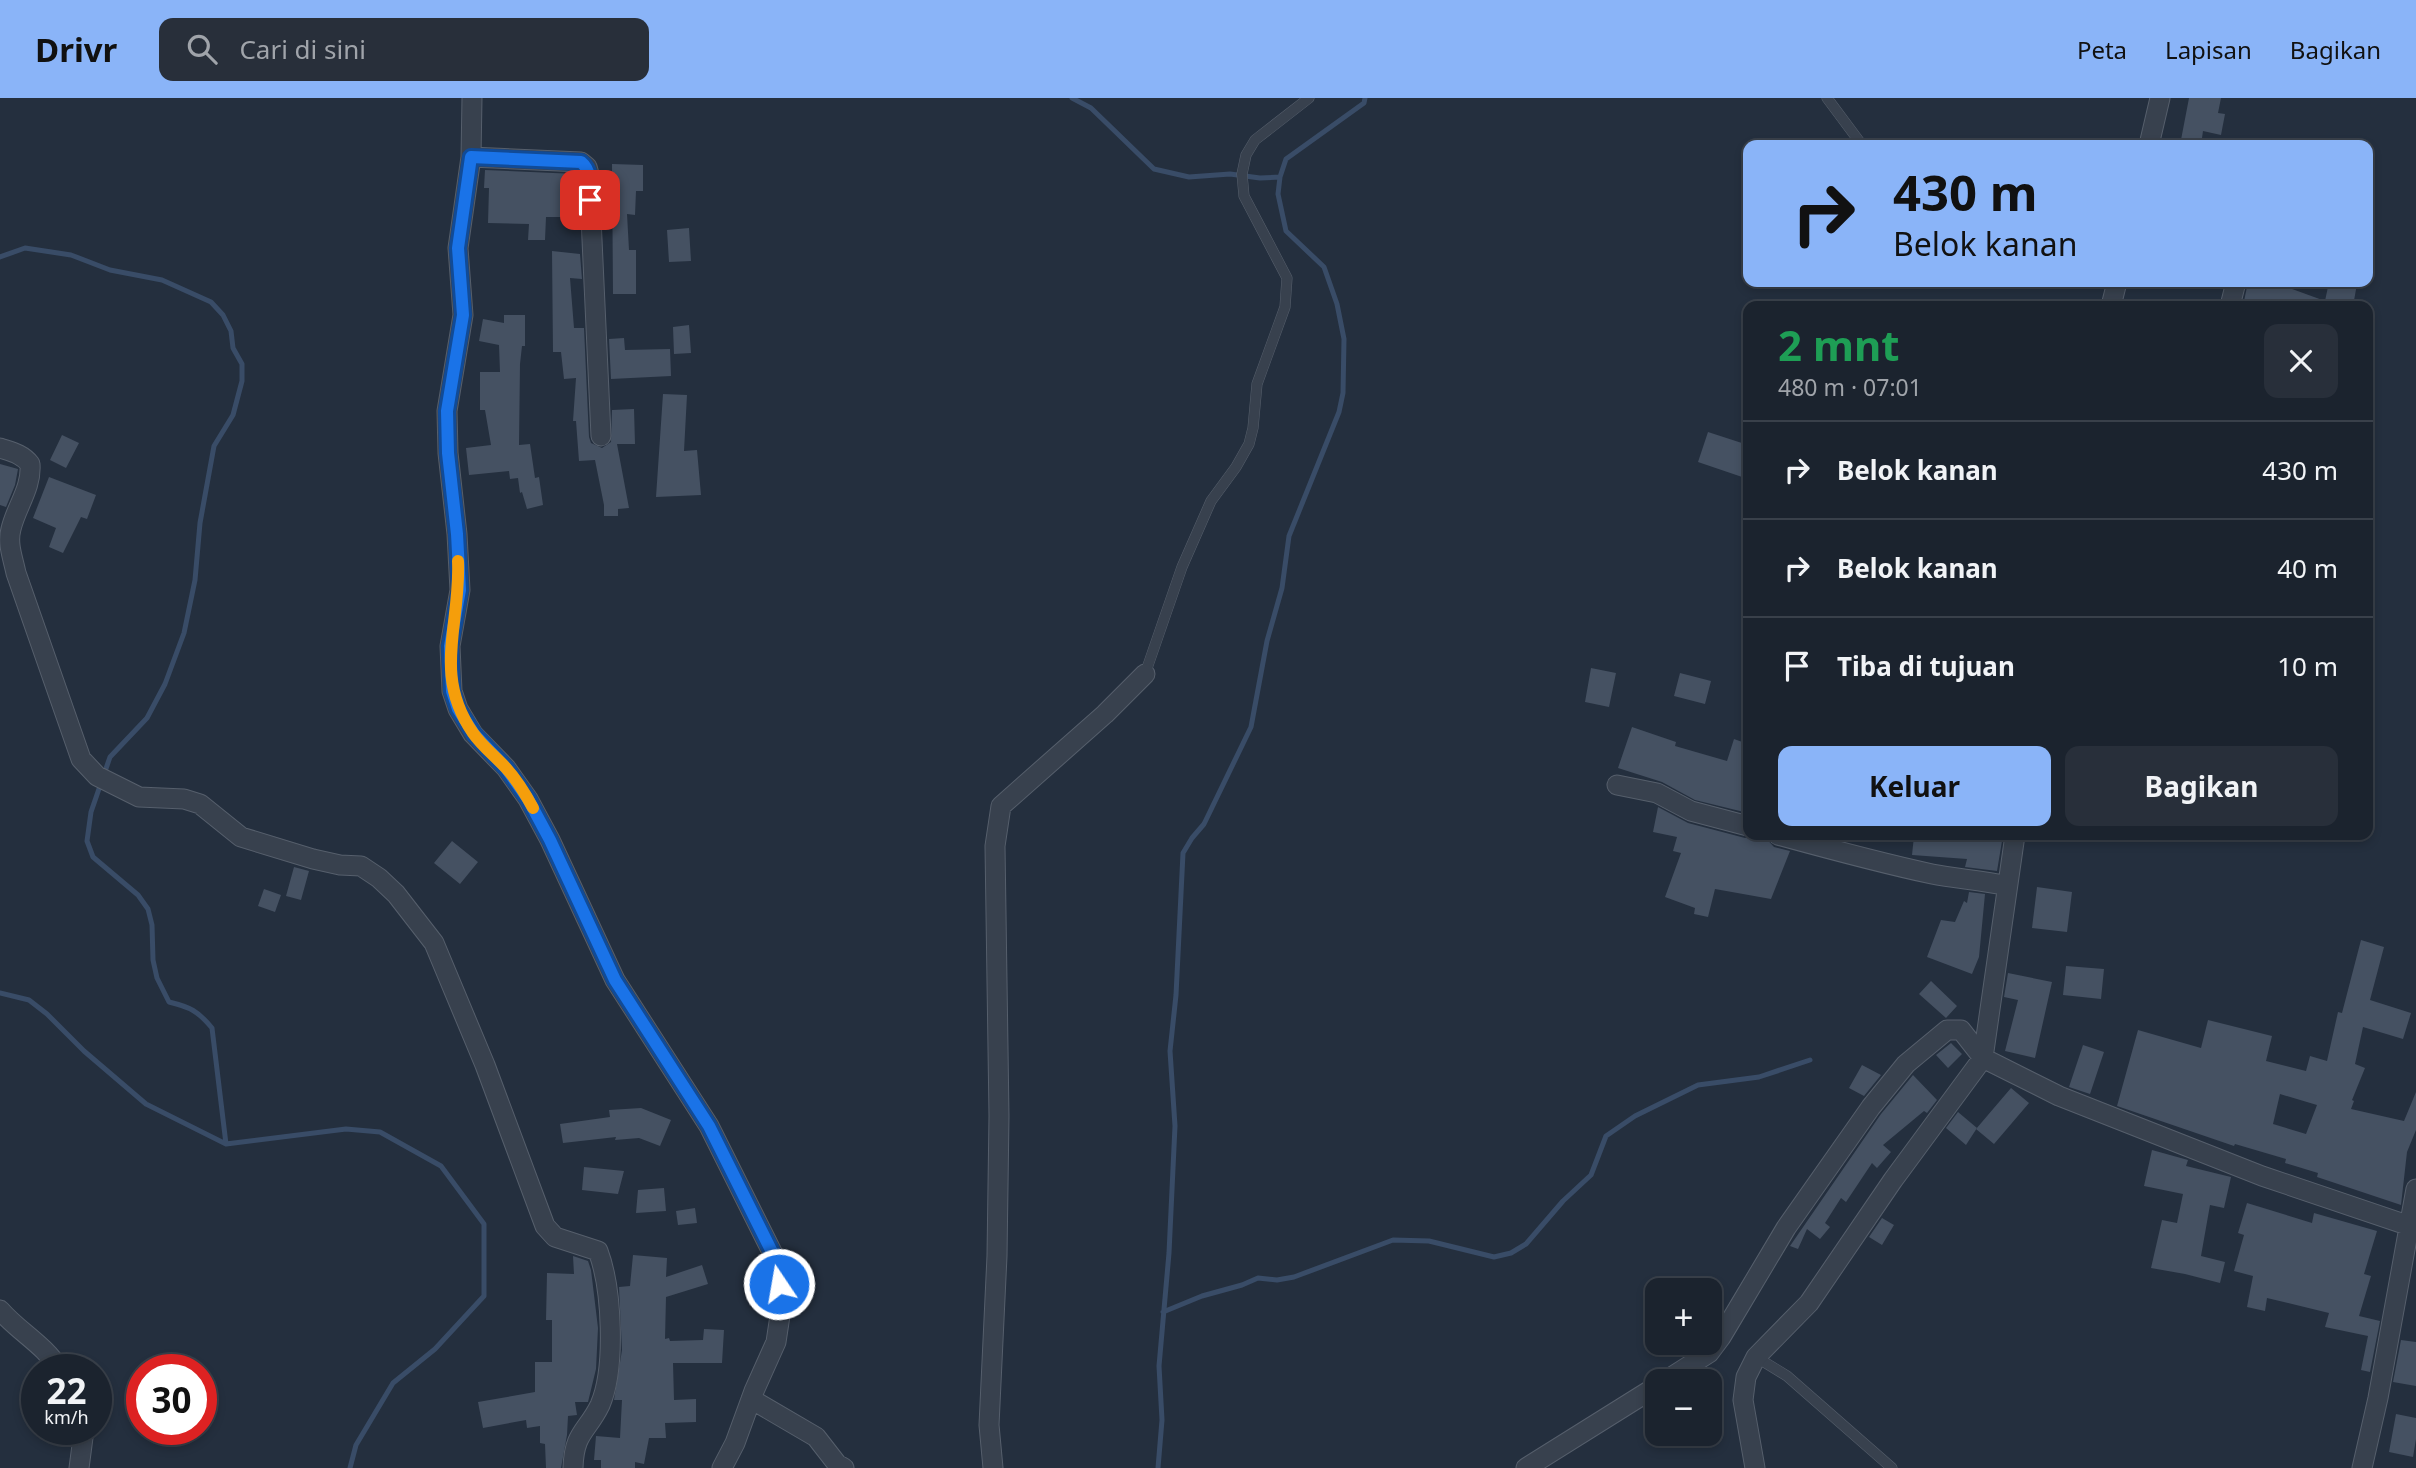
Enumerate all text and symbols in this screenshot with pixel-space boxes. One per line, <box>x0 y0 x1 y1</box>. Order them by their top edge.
search box <box>159 18 649 81</box>
text: Drivr <box>35 27 117 72</box>
icon: search <box>183 30 221 68</box>
text: Cari di sini <box>239 31 366 67</box>
text: Peta <box>2077 33 2127 66</box>
text: Lapisan <box>2165 33 2252 66</box>
text: Bagikan <box>2290 33 2381 66</box>
text: 430 m <box>1893 159 2038 225</box>
icon: right <box>1778 168 1869 259</box>
pin <box>560 170 620 230</box>
icon: arrive <box>571 181 609 219</box>
text: Belok kanan <box>1893 222 2077 265</box>
text: 2 mnt <box>1778 316 1899 373</box>
button: close <box>2264 324 2338 398</box>
text: 480 m · 07:01 <box>1778 371 1922 403</box>
icon: right <box>1778 451 1816 489</box>
text: Belok kanan <box>1837 452 1998 488</box>
text: 430 m <box>2262 452 2338 488</box>
icon: right <box>1778 549 1816 587</box>
text: Belok kanan <box>1837 550 1998 586</box>
text: 40 m <box>2277 550 2338 586</box>
icon: arrive <box>1778 647 1816 685</box>
text: Tiba di tujuan <box>1837 648 2015 684</box>
text: 10 m <box>2277 648 2338 684</box>
button: Keluar <box>1778 746 2051 826</box>
button: Bagikan <box>2065 746 2338 826</box>
position arrow <box>742 1247 816 1321</box>
map controls <box>1645 1278 1722 1446</box>
button: + <box>1645 1278 1722 1355</box>
speed limit sign: 30 <box>126 1354 217 1445</box>
text: 22 <box>46 1367 87 1414</box>
button: − <box>1645 1369 1722 1446</box>
text: km/h <box>44 1405 89 1429</box>

